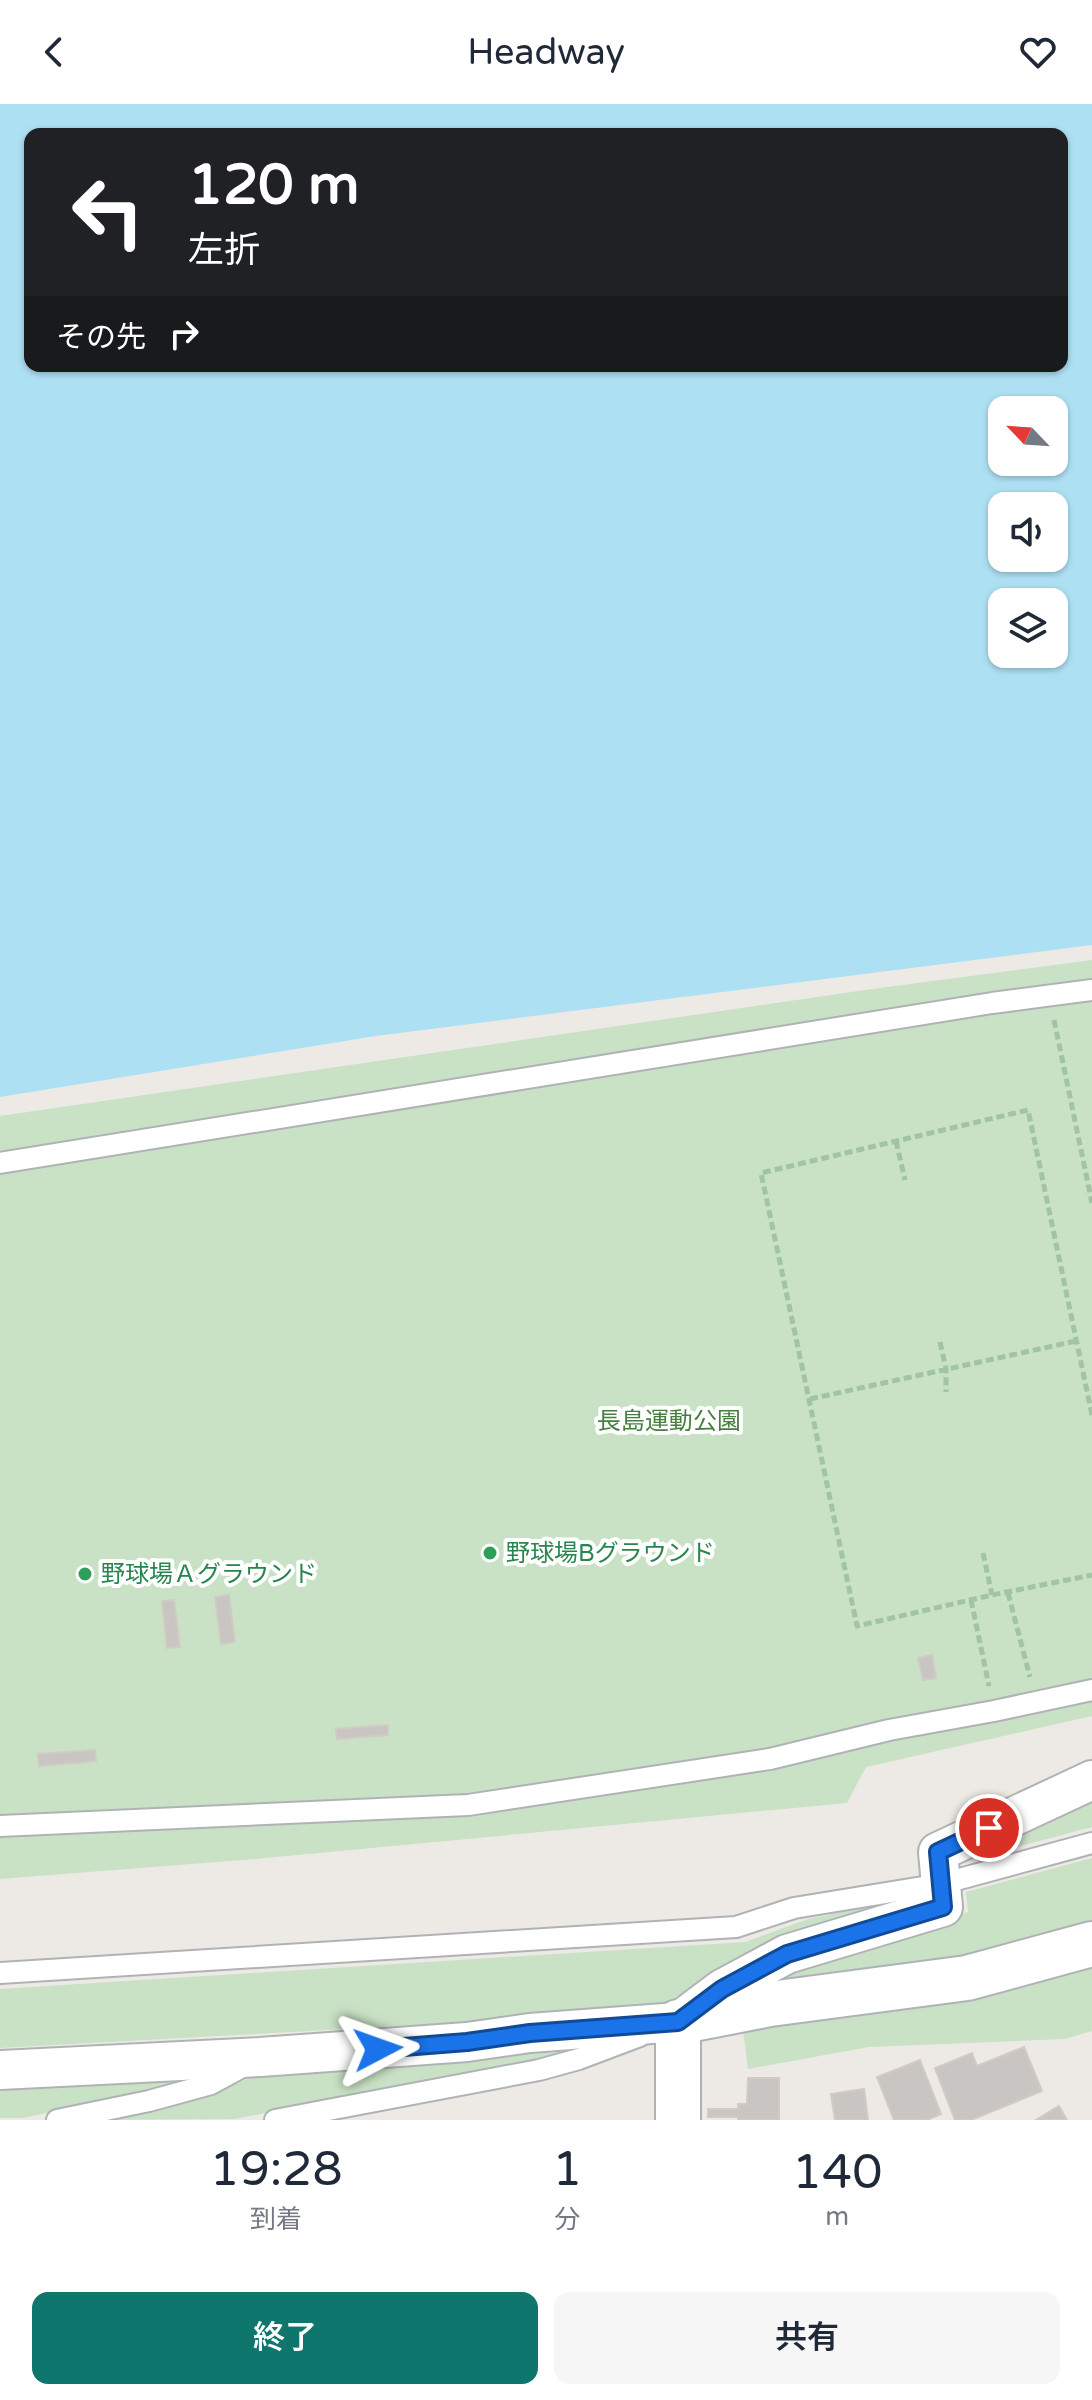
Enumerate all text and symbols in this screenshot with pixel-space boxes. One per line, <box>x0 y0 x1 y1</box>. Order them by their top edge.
icon: back <box>32 30 76 74</box>
icon: heart <box>1016 30 1060 74</box>
text: Headway <box>467 31 625 74</box>
text: 120 m <box>188 152 359 219</box>
icon: left <box>56 160 160 264</box>
text: 左折 <box>188 229 260 272</box>
icon: right <box>162 312 206 356</box>
text: その先 <box>56 319 146 356</box>
north arrow <box>988 396 1068 476</box>
map controls <box>988 396 1068 668</box>
button: sound <box>988 492 1068 572</box>
button: layers <box>988 588 1068 668</box>
park label: 長島運動公園 <box>597 1407 741 1436</box>
place label: 野球場Bグラウンド <box>506 1539 715 1568</box>
marker: 野球場Bグラウンド <box>481 1544 499 1562</box>
place label: 野球場Ａグラウンド <box>101 1560 317 1589</box>
marker: 野球場Ａグラウンド <box>76 1565 94 1583</box>
pin <box>955 1794 1023 1862</box>
icon: arrive <box>967 1806 1011 1850</box>
position arrow <box>336 2007 420 2091</box>
text: 19:28 <box>210 2141 343 2199</box>
text: 1 <box>552 2141 582 2199</box>
text: 140 <box>792 2144 882 2202</box>
text: m <box>825 2201 849 2232</box>
text: 到着 <box>250 2204 302 2235</box>
text: 分 <box>554 2204 580 2235</box>
button: 終了 <box>32 2292 538 2384</box>
button: 共有 <box>554 2292 1060 2384</box>

